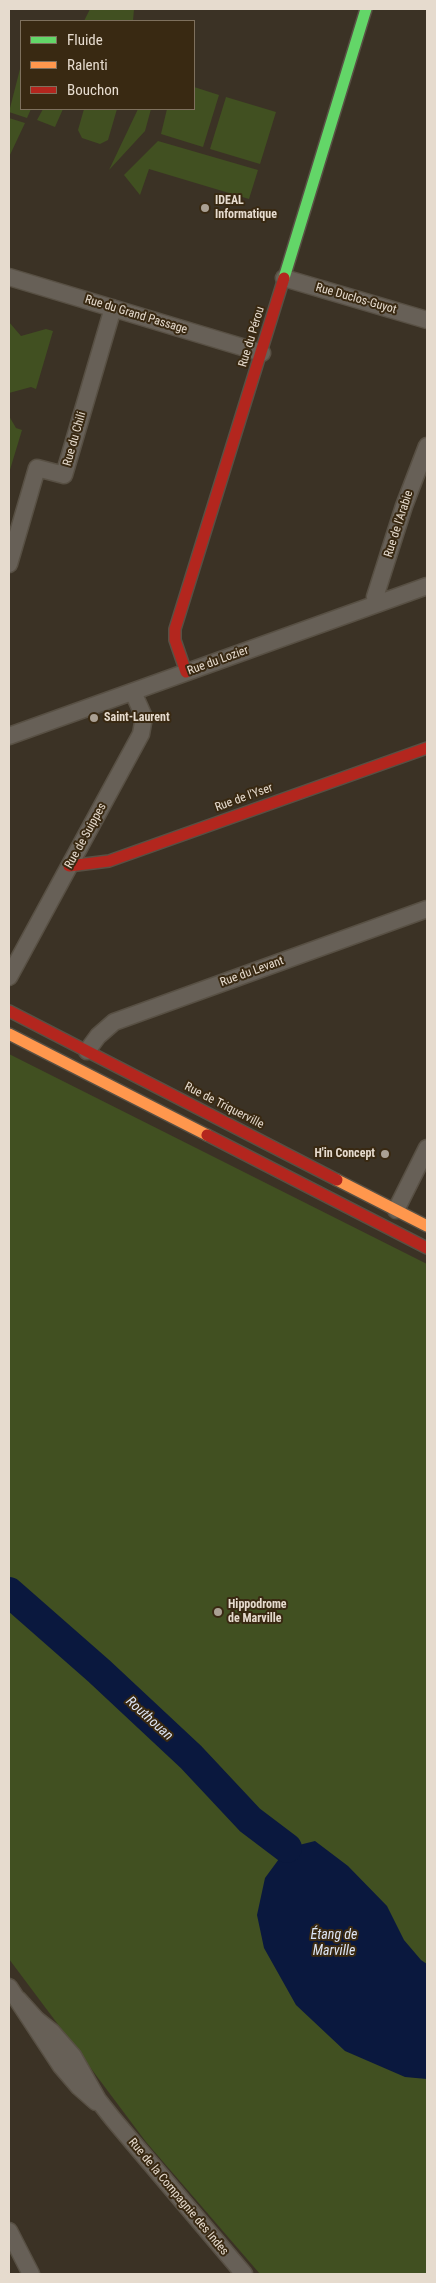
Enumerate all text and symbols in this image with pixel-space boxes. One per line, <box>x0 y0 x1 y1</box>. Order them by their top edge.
legend <box>20 20 195 110</box>
text: Fluide <box>67 31 103 49</box>
text: Ralenti <box>67 56 108 74</box>
text: Bouchon <box>67 81 119 99</box>
place label: IDEAL Informatique <box>215 194 277 222</box>
marker: IDEAL Informatique <box>199 202 211 214</box>
street label: Rue Duclos-Guyot <box>314 281 398 317</box>
street label: Rue du Grand Passage <box>83 293 189 337</box>
street label: Rue du Pérou <box>236 305 268 369</box>
street label: Rue du Chili <box>60 410 90 468</box>
street label: Rue de l'Arabie <box>381 489 417 559</box>
street label: Rue du Lozier <box>185 643 251 679</box>
place label: Saint-Laurent <box>104 711 170 725</box>
marker: Saint-Laurent <box>88 712 100 724</box>
street label: Rue de l'Yser <box>213 781 275 815</box>
street label: Rue de Suippes <box>62 801 110 871</box>
street label: Rue du Levant <box>218 954 286 990</box>
street label: Rue de Triquerville <box>182 1080 266 1132</box>
place label: H'in Concept <box>314 1147 375 1161</box>
marker: H'in Concept <box>379 1148 391 1160</box>
place label: Hippodrome de Marville <box>228 1598 287 1626</box>
marker: Hippodrome de Marville <box>212 1606 224 1618</box>
water label: Routhouan <box>122 1693 176 1745</box>
water label: Étang de Marville <box>311 1927 357 1960</box>
street label: Rue de la Compagnie des Indes <box>125 2136 231 2258</box>

